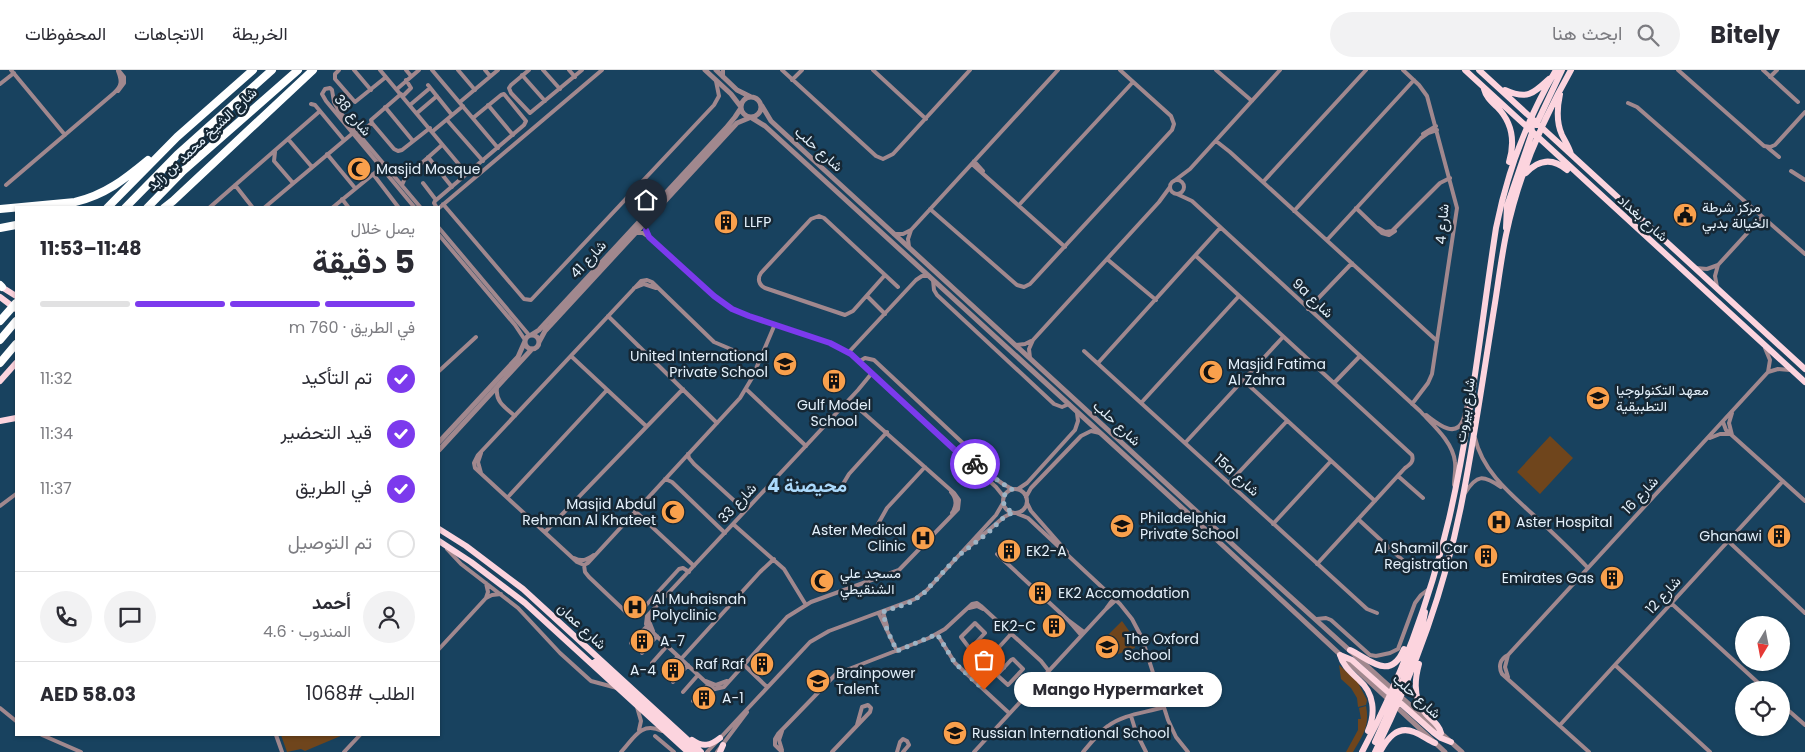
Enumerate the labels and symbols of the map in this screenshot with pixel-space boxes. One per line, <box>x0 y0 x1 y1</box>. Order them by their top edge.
street label: شارع الشيخ محمد بن زايد <box>143 83 262 196</box>
street label: شارع 38 <box>329 90 376 141</box>
street label: شارع حلب <box>790 122 848 177</box>
mosque icon: Masjid Mosque <box>346 156 372 182</box>
place label: Masjid Mosque <box>376 159 481 179</box>
pin <box>625 179 667 230</box>
street label: شارع بغداد <box>1613 190 1673 247</box>
place label: مركز شرطة الخيالة بدبي <box>1702 197 1769 235</box>
public building icon: مركز شرطة الخيالة بدبي <box>1672 202 1698 228</box>
street label: شارع 4 <box>1430 203 1455 245</box>
building icon: LLFP <box>713 209 739 235</box>
place label: LLFP <box>744 212 771 232</box>
street label: شارع 41 <box>565 236 611 283</box>
street label: 9a شارع <box>1287 274 1338 323</box>
place label: United International Private School <box>630 346 768 382</box>
school or university icon: United International Private School <box>772 351 798 377</box>
place label: Masjid Fatima Al Zahra <box>1228 354 1326 390</box>
mosque icon: Masjid Fatima Al Zahra <box>1198 359 1224 385</box>
building icon: Gulf Model School <box>821 368 847 394</box>
street label: شارع بيروت <box>1450 376 1481 444</box>
place label: معهد التكنولوجيا التطبيقية <box>1616 380 1709 416</box>
school or university icon: معهد التكنولوجيا التطبيقية <box>1585 385 1611 411</box>
place label: Gulf Model School <box>797 395 871 431</box>
street label: شارع حلب <box>1088 396 1145 451</box>
courier <box>950 439 1000 489</box>
street label: 15a شارع <box>1209 449 1264 501</box>
district label: محيصنة 4 <box>767 472 847 499</box>
street label: شارع 16 <box>1617 472 1663 519</box>
street label: شارع 33 <box>713 478 762 528</box>
place label: Masjid Abdul Rehman Al Khateet <box>522 494 656 530</box>
mosque icon: Masjid Abdul Rehman Al Khateet <box>660 499 686 525</box>
place label: Philadelphia Private School <box>1140 508 1239 544</box>
hospital icon: Aster Hospital <box>1486 509 1512 535</box>
place label: Aster Hospital <box>1516 512 1612 532</box>
school or university icon: Philadelphia Private School <box>1109 513 1135 539</box>
place label: Aster Medical Clinic <box>811 520 906 556</box>
building icon: Ghanawi <box>1766 523 1792 549</box>
hospital icon: Aster Medical Clinic <box>910 525 936 551</box>
place label: Ghanawi <box>1699 526 1762 546</box>
building icon: EK2-A <box>996 538 1022 564</box>
place label: Al Shamil Car Registration <box>1374 538 1468 574</box>
place label: EK2-A <box>1026 541 1067 561</box>
building icon: Al Shamil Car Registration <box>1473 543 1499 569</box>
place label: مسجد علي الشنقيطي <box>840 563 901 601</box>
building icon: Emirates Gas <box>1599 565 1625 591</box>
mosque icon: مسجد علي الشنقيطي <box>809 568 835 594</box>
place label: Emirates Gas <box>1502 568 1594 588</box>
street label: شارع 12 <box>1641 572 1686 619</box>
building icon: EK2 Accomodation <box>1027 580 1053 606</box>
place label: EK2 Accomodation <box>1058 583 1190 603</box>
place label: Al Muhaisnah Polyclinic <box>652 589 746 625</box>
hospital icon: Al Muhaisnah Polyclinic <box>622 594 648 620</box>
street label: شارع عمان <box>552 598 611 655</box>
building icon: EK2-C <box>1041 613 1067 639</box>
place label: EK2-C <box>994 616 1036 636</box>
north arrow <box>1735 616 1790 671</box>
building icon: A-7 <box>629 628 655 654</box>
place label: The Oxford School <box>1124 629 1199 665</box>
place label: A-7 <box>660 631 685 651</box>
school or university icon: The Oxford School <box>1094 634 1120 660</box>
pin <box>963 639 1005 690</box>
building icon: Raf Raf <box>749 651 775 677</box>
place label: Raf Raf <box>695 654 744 674</box>
building icon: A-4 <box>660 657 686 683</box>
place label: A-4 <box>630 660 656 680</box>
place label: Brainpower Talent <box>836 663 915 699</box>
school or university icon: Brainpower Talent <box>805 668 831 694</box>
street label: شارع حلب <box>1388 669 1446 724</box>
callout: Mango Hypermarket <box>1014 672 1222 708</box>
building icon: A-1 <box>691 685 717 711</box>
place label: A-1 <box>722 688 744 708</box>
school or university icon: Russian International School <box>942 720 968 746</box>
place label: Russian International School <box>972 723 1170 743</box>

